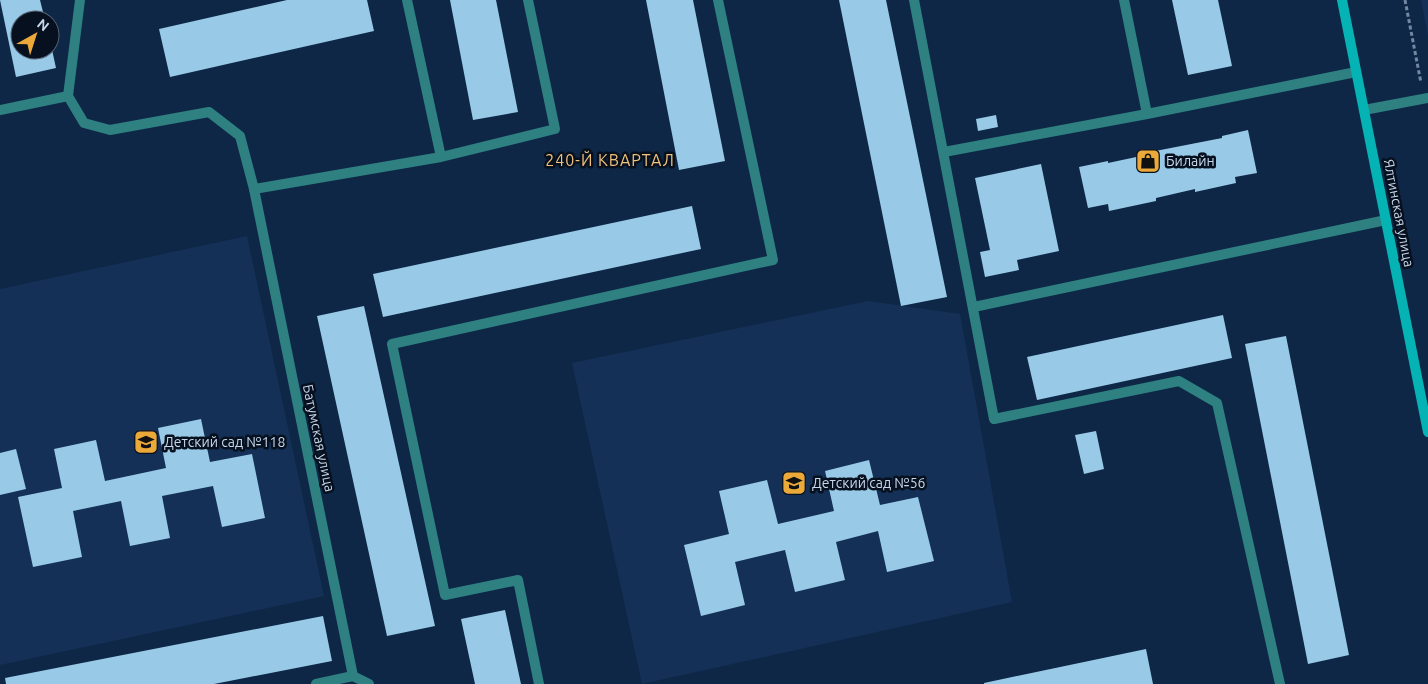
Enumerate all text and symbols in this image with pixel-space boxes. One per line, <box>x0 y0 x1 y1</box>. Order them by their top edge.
north arrow <box>10 10 60 60</box>
text: N <box>34 15 52 34</box>
shop icon: Билайн <box>1135 148 1161 174</box>
district label: 240-Й КВАРТАЛ <box>545 150 675 169</box>
place label: Билайн <box>1166 153 1215 169</box>
street label: Ялтинская улица <box>1381 158 1417 268</box>
street label: Батумская улица <box>300 383 338 493</box>
school or university icon: Детский сад №118 <box>133 429 159 455</box>
place label: Детский сад №118 <box>164 434 286 450</box>
school or university icon: Детский сад №56 <box>781 470 807 496</box>
place label: Детский сад №56 <box>812 475 926 491</box>

